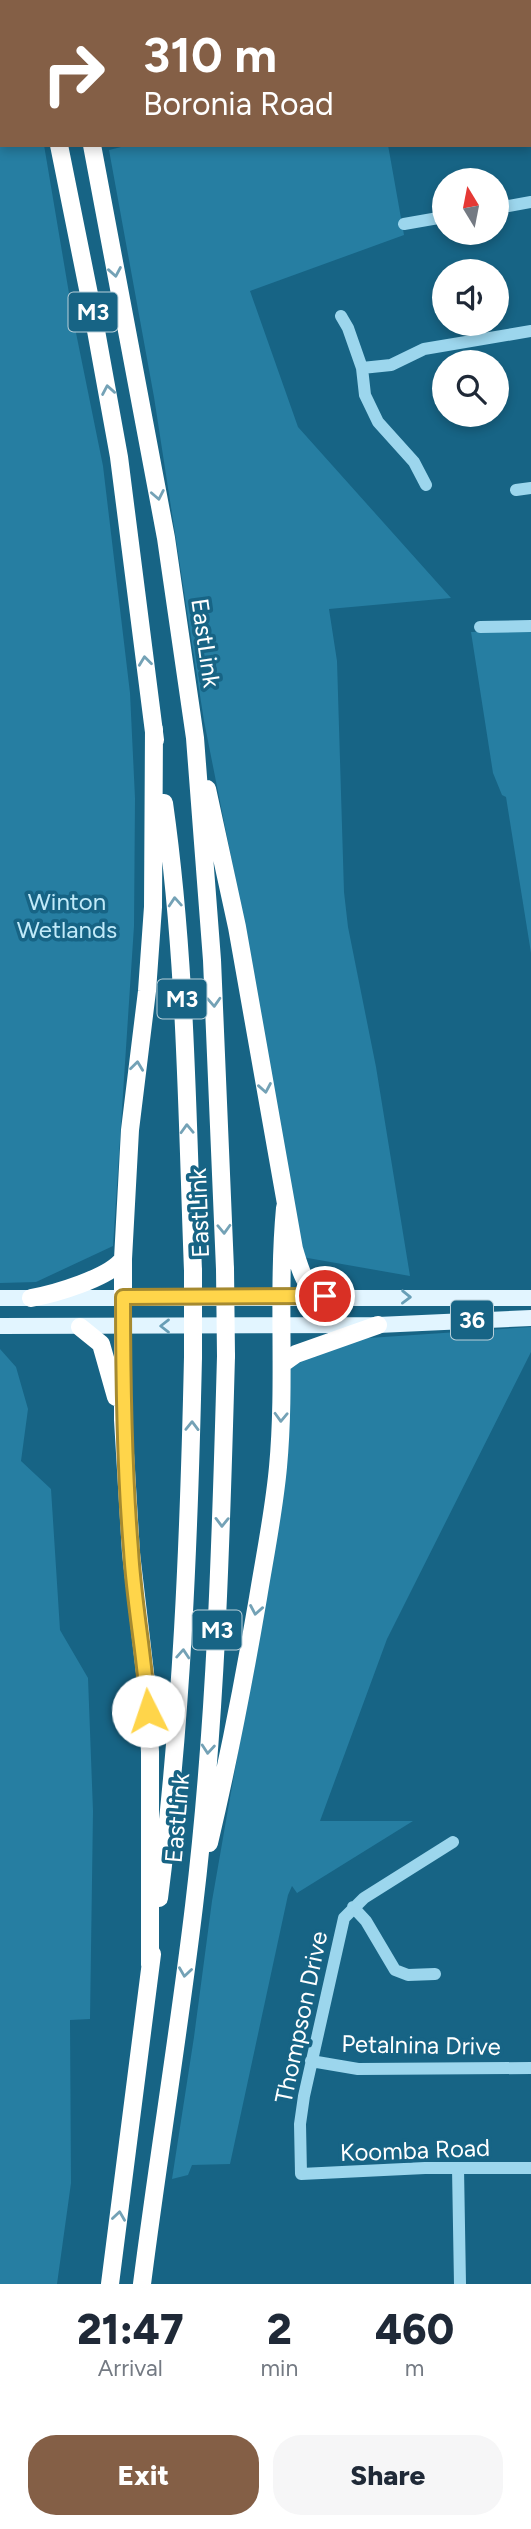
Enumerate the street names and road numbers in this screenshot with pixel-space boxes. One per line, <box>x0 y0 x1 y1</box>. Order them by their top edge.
road number: M3 <box>68 292 118 332</box>
street label: EastLink <box>185 597 227 690</box>
road number: M3 <box>158 980 206 1018</box>
street label: EastLink <box>183 1167 215 1258</box>
road number: 36 <box>451 1301 493 1340</box>
road number: M3 <box>192 1610 242 1650</box>
street label: EastLink <box>159 1772 195 1864</box>
street label: Thompson Drive <box>269 1928 333 2106</box>
street label: Petalnina Drive <box>341 2029 501 2061</box>
street label: Koomba Road <box>339 2133 491 2167</box>

